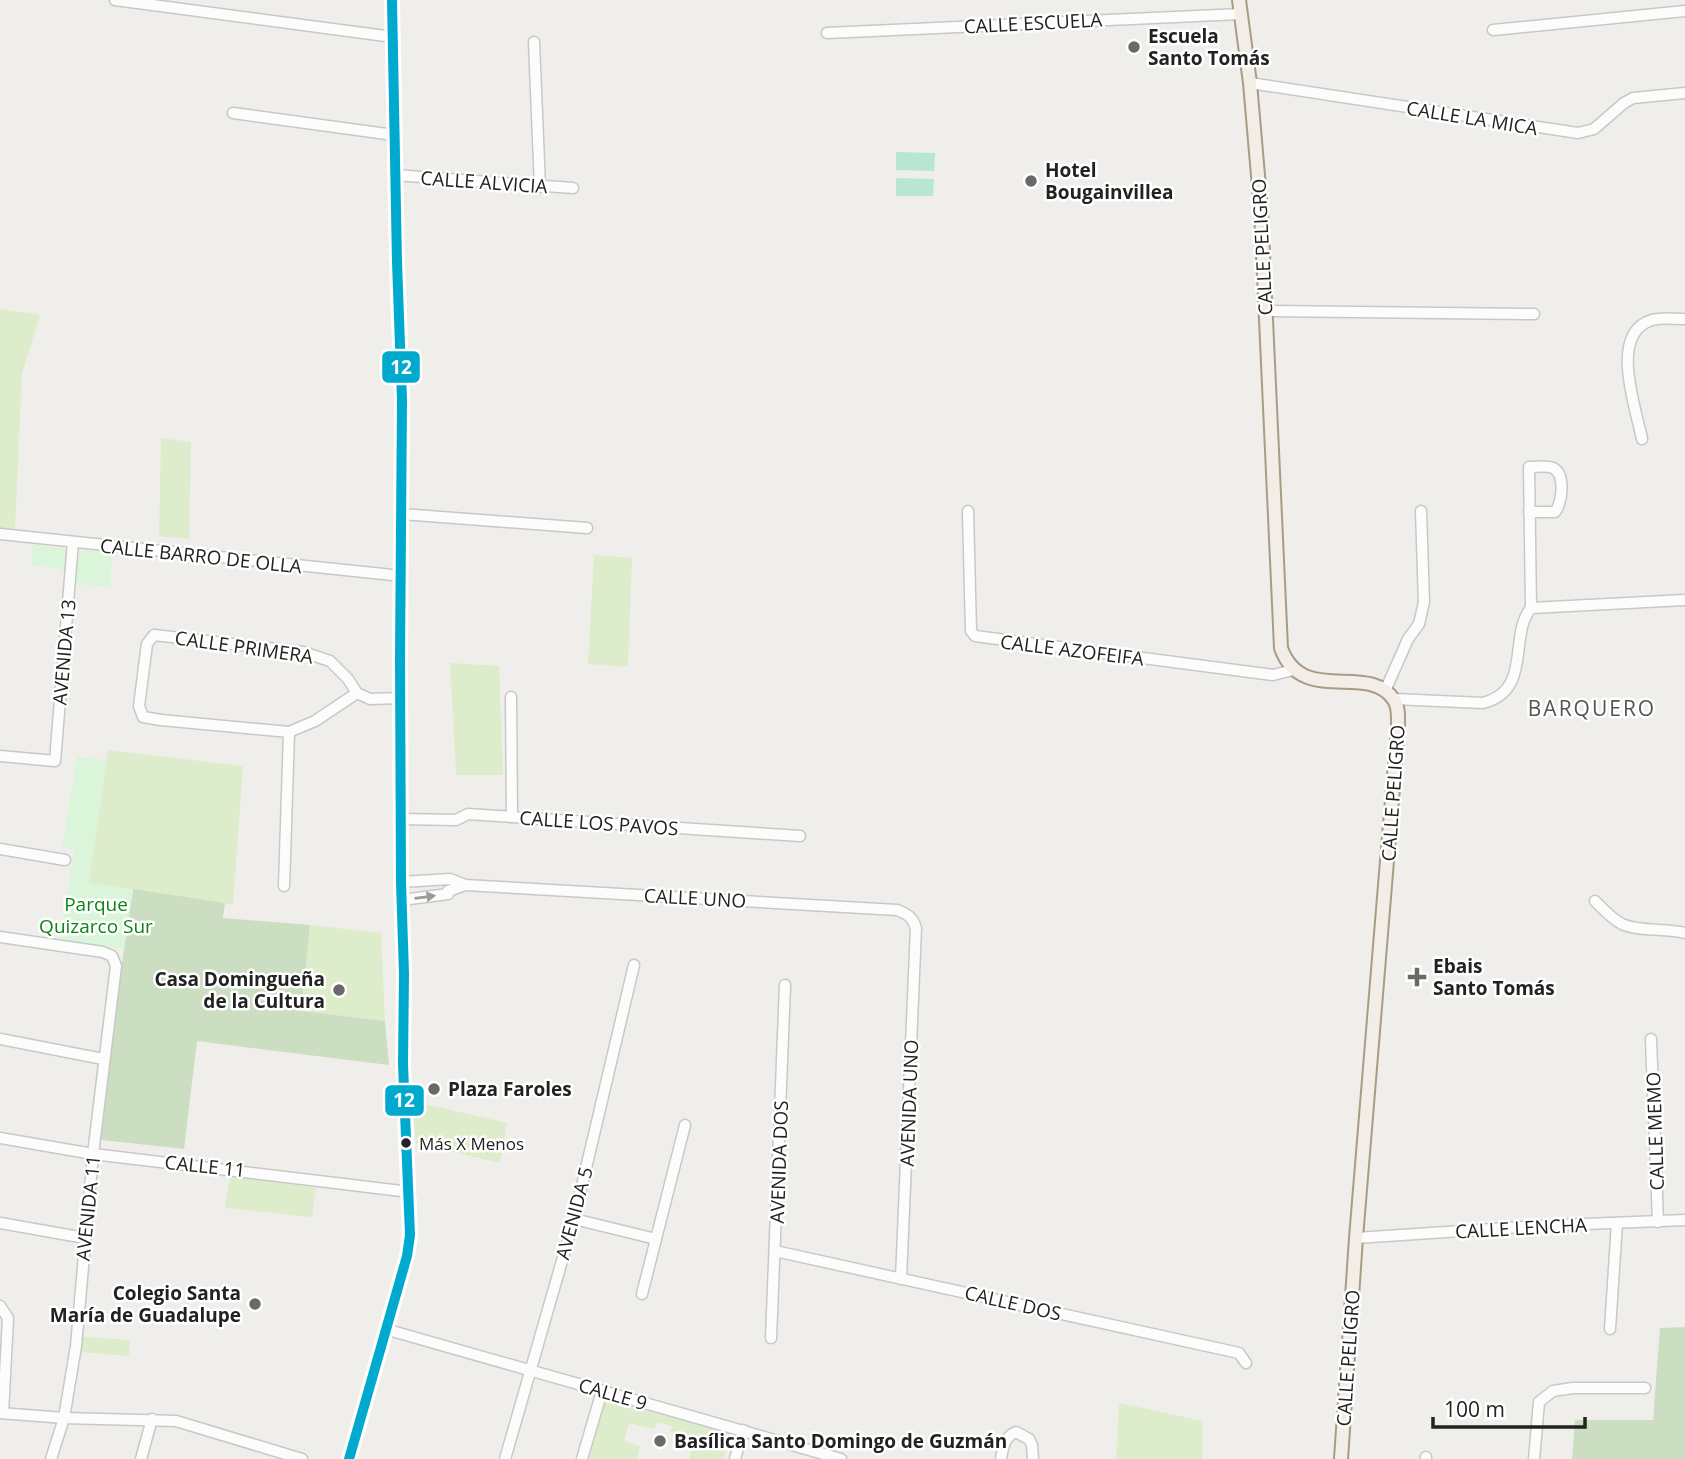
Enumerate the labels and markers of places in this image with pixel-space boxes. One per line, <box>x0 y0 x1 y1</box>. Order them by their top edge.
place label: Escuela Santo Tomás <box>1148 23 1270 71</box>
marker: Escuela Santo Tomás <box>1126 39 1142 55</box>
place label: Hotel Bougainvillea <box>1045 157 1173 205</box>
marker: Hotel Bougainvillea <box>1023 173 1039 189</box>
place label: Ebais Santo Tomás <box>1433 953 1555 1001</box>
place label: Casa Domingueña de la Cultura <box>154 966 325 1014</box>
marker: Ebais Santo Tomás <box>1407 967 1427 987</box>
marker: Casa Domingueña de la Cultura <box>331 982 347 998</box>
place label: Plaza Faroles <box>448 1076 572 1102</box>
marker: Plaza Faroles <box>426 1081 442 1097</box>
place label: Más X Menos <box>419 1132 524 1155</box>
marker: Más X Menos <box>399 1136 413 1150</box>
place label: Colegio Santa María de Guadalupe <box>50 1280 241 1328</box>
marker: Colegio Santa María de Guadalupe <box>247 1296 263 1312</box>
place label: Basílica Santo Domingo de Guzmán <box>674 1428 1007 1454</box>
marker: Basílica Santo Domingo de Guzmán <box>652 1433 668 1449</box>

